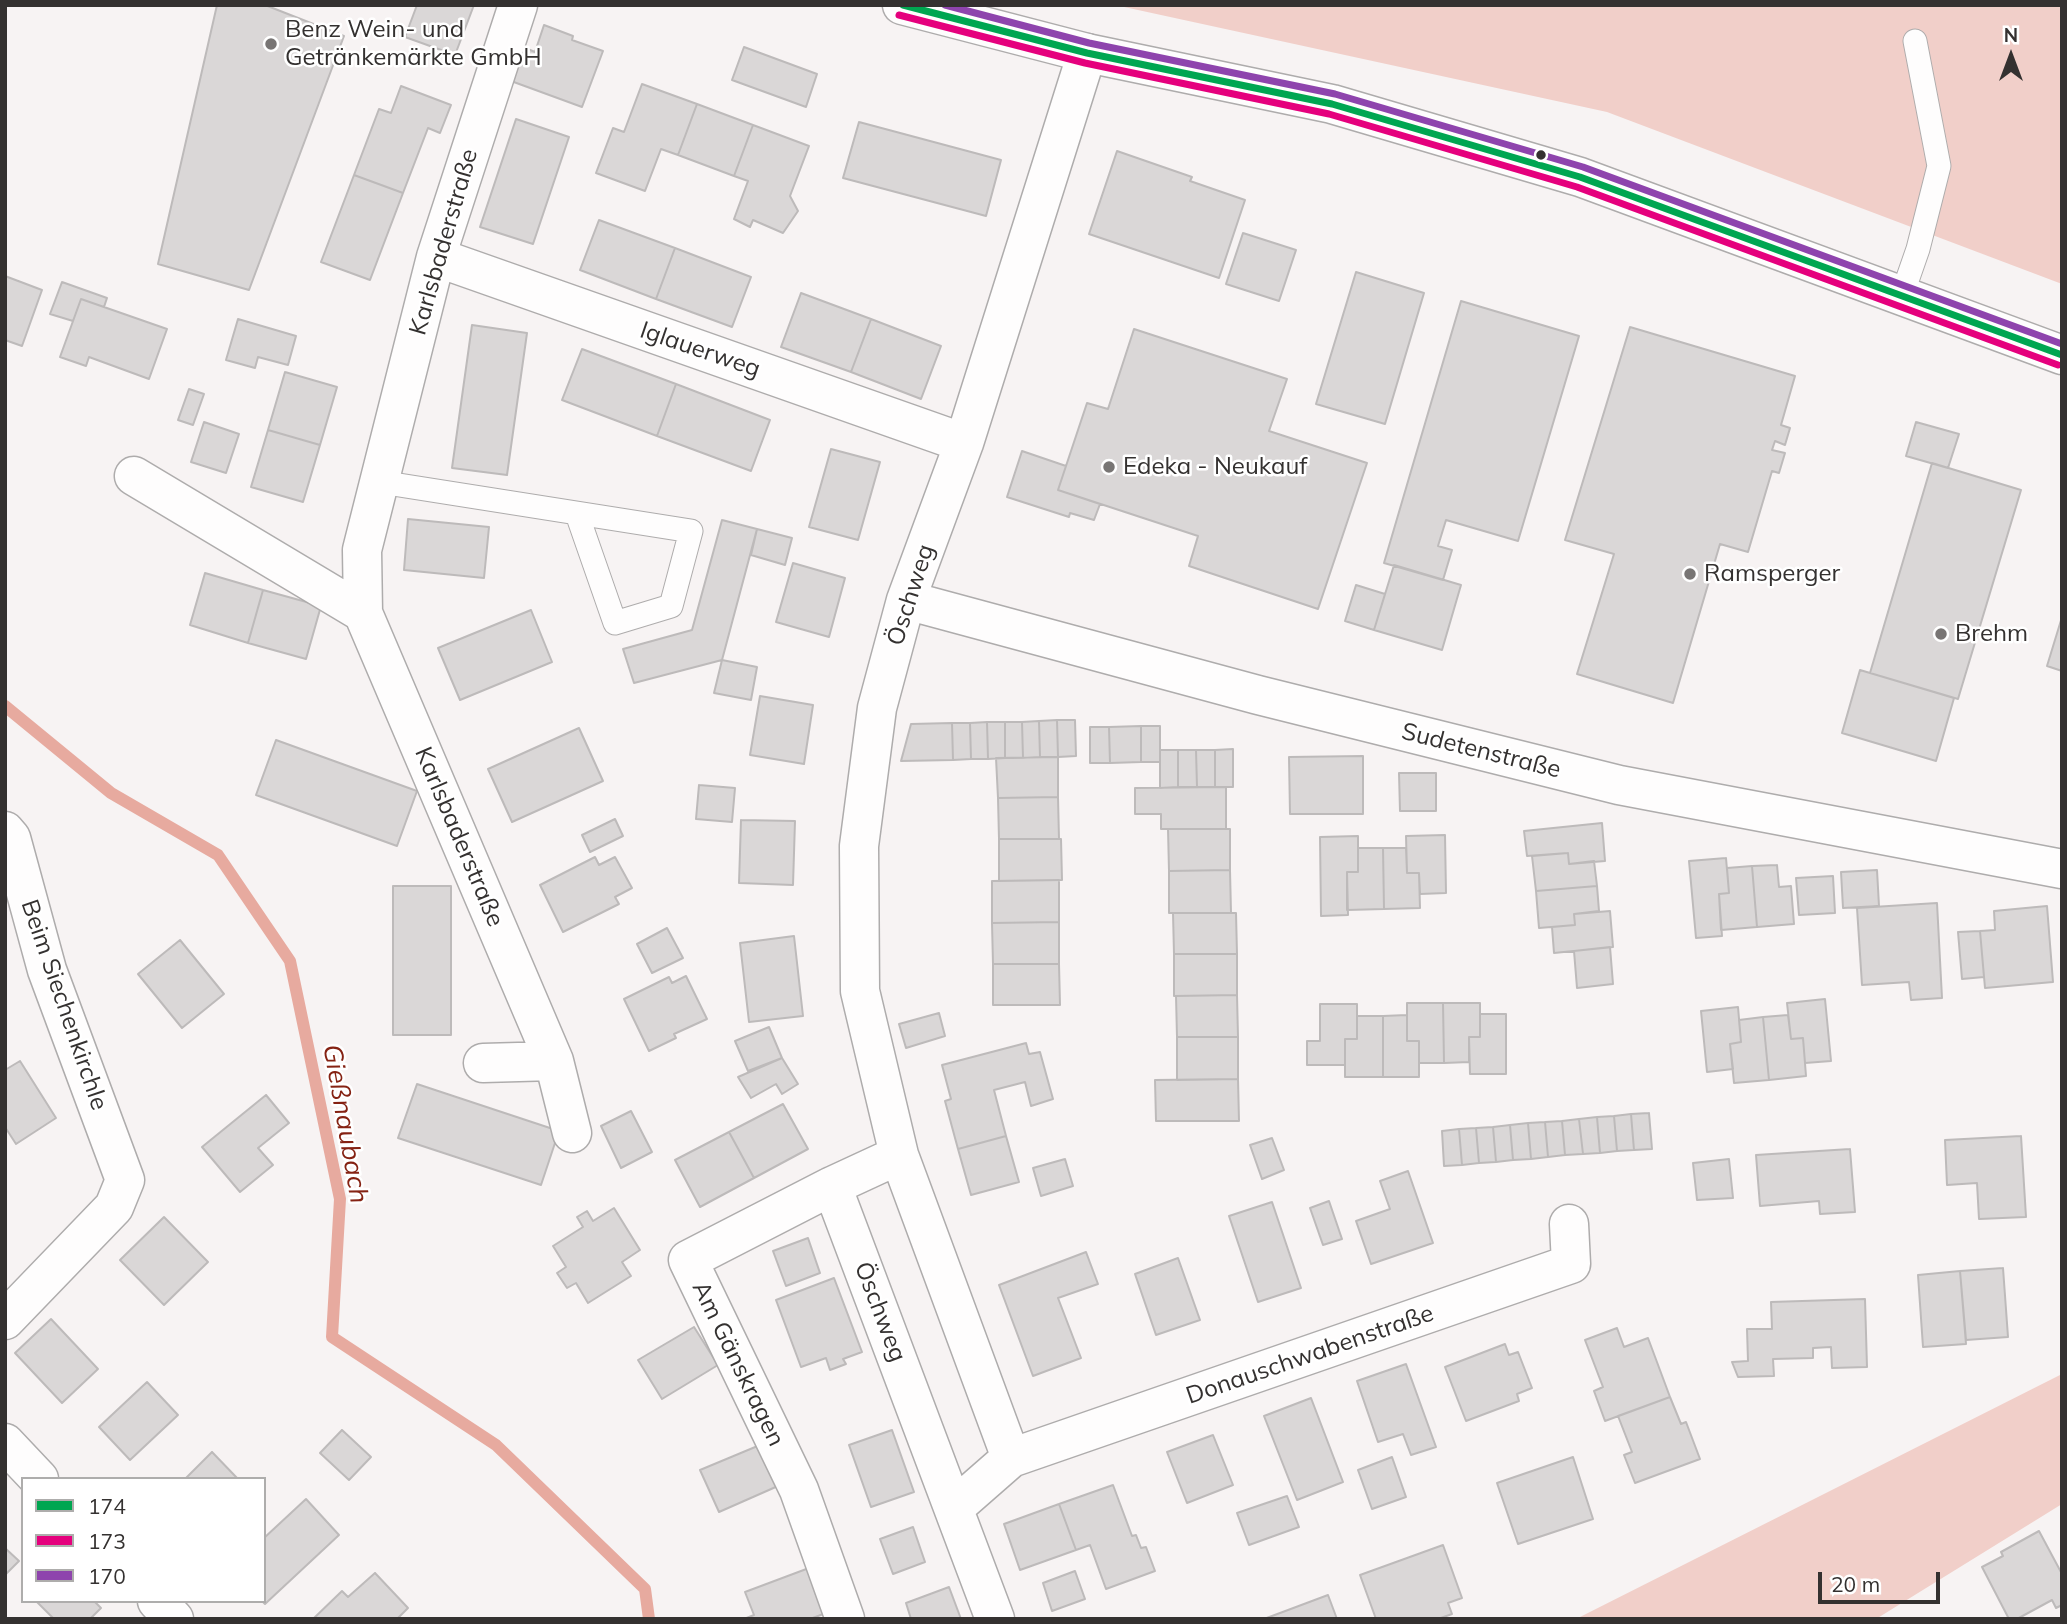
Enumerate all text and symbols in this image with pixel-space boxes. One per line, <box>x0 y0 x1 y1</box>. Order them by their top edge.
place label: Benz Wein- und Getränkemärkte GmbH <box>285 16 542 72</box>
north arrow <box>1976 21 2046 91</box>
text: N <box>2004 23 2018 47</box>
marker: Benz Wein- und Getränkemärkte GmbH <box>263 36 279 52</box>
street label: Karlsbaderstraße <box>404 146 484 338</box>
unlabelled marker <box>1534 148 1548 162</box>
street label: Iglauerweg <box>636 316 764 384</box>
place label: Edeka - Neukauf <box>1123 453 1307 481</box>
marker: Edeka - Neukauf <box>1101 459 1117 475</box>
street label: Öschweg <box>881 541 941 649</box>
place label: Ramsperger <box>1704 560 1840 588</box>
marker: Ramsperger <box>1682 566 1698 582</box>
place label: Brehm <box>1955 620 2028 648</box>
marker: Brehm <box>1933 626 1949 642</box>
street label: Sudetenstraße <box>1398 717 1564 785</box>
street label: Karlsbaderstraße <box>408 743 510 931</box>
street label: Beim Siechenkirchle <box>14 896 114 1114</box>
water label: Gießnaubach <box>316 1042 374 1206</box>
street label: Öschweg <box>848 1258 912 1366</box>
street label: Am Gänskragen <box>686 1277 790 1451</box>
street label: Donauschwabenstraße <box>1183 1299 1437 1411</box>
legend <box>21 1477 266 1603</box>
text: 174 <box>88 1493 126 1519</box>
text: 173 <box>88 1528 126 1554</box>
scale bar <box>1822 1558 1944 1602</box>
text: 170 <box>88 1563 126 1589</box>
text: 20 m <box>1831 1571 1880 1597</box>

